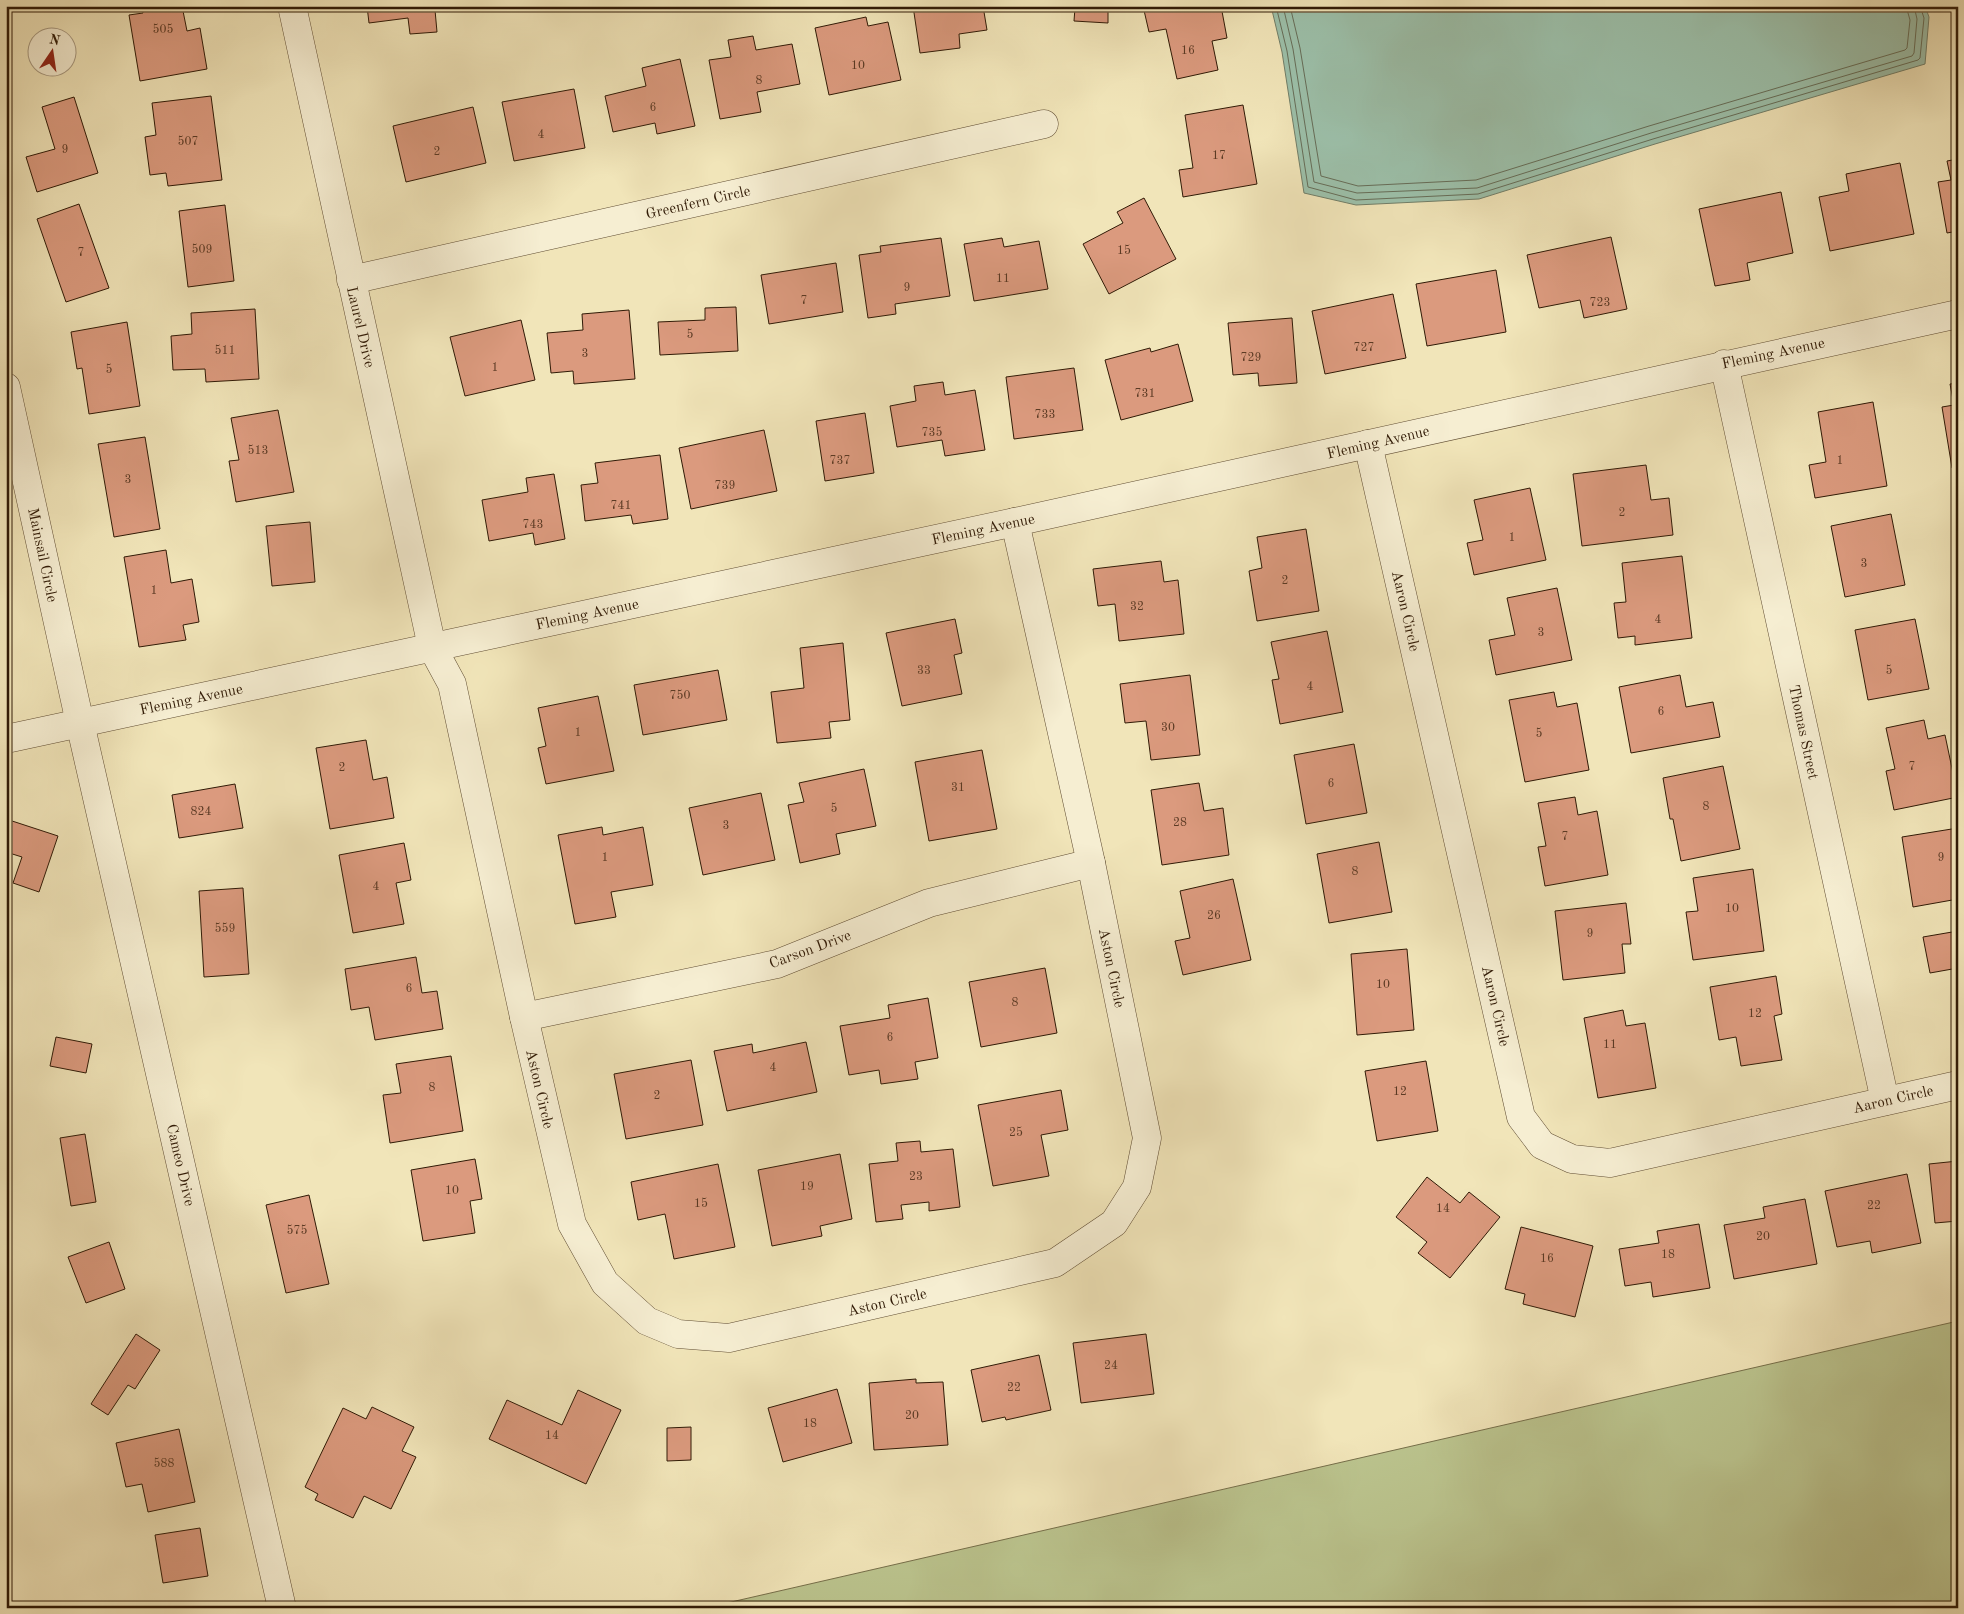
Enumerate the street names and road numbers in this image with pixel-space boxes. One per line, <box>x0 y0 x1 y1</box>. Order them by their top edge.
street label: Greenfern Circle <box>645 184 752 223</box>
street label: Laurel Drive <box>343 285 376 369</box>
street label: Fleming Avenue <box>1720 336 1826 373</box>
street label: Fleming Avenue <box>1325 424 1431 463</box>
street label: Mainsail Circle <box>24 507 59 604</box>
street label: Fleming Avenue <box>930 512 1036 549</box>
street label: Aaron Circle <box>1388 569 1421 653</box>
street label: Fleming Avenue <box>534 597 640 634</box>
street label: Fleming Avenue <box>138 682 244 719</box>
street label: Thomas Street <box>1785 684 1820 781</box>
street label: Aston Circle <box>1095 927 1126 1009</box>
street label: Carson Drive <box>768 929 854 972</box>
street label: Aaron Circle <box>1478 964 1511 1048</box>
street label: Aston Circle <box>522 1048 555 1130</box>
street label: Aaron Circle <box>1851 1084 1935 1117</box>
street label: Cameo Drive <box>163 1123 196 1208</box>
street label: Aston Circle <box>846 1287 928 1320</box>

